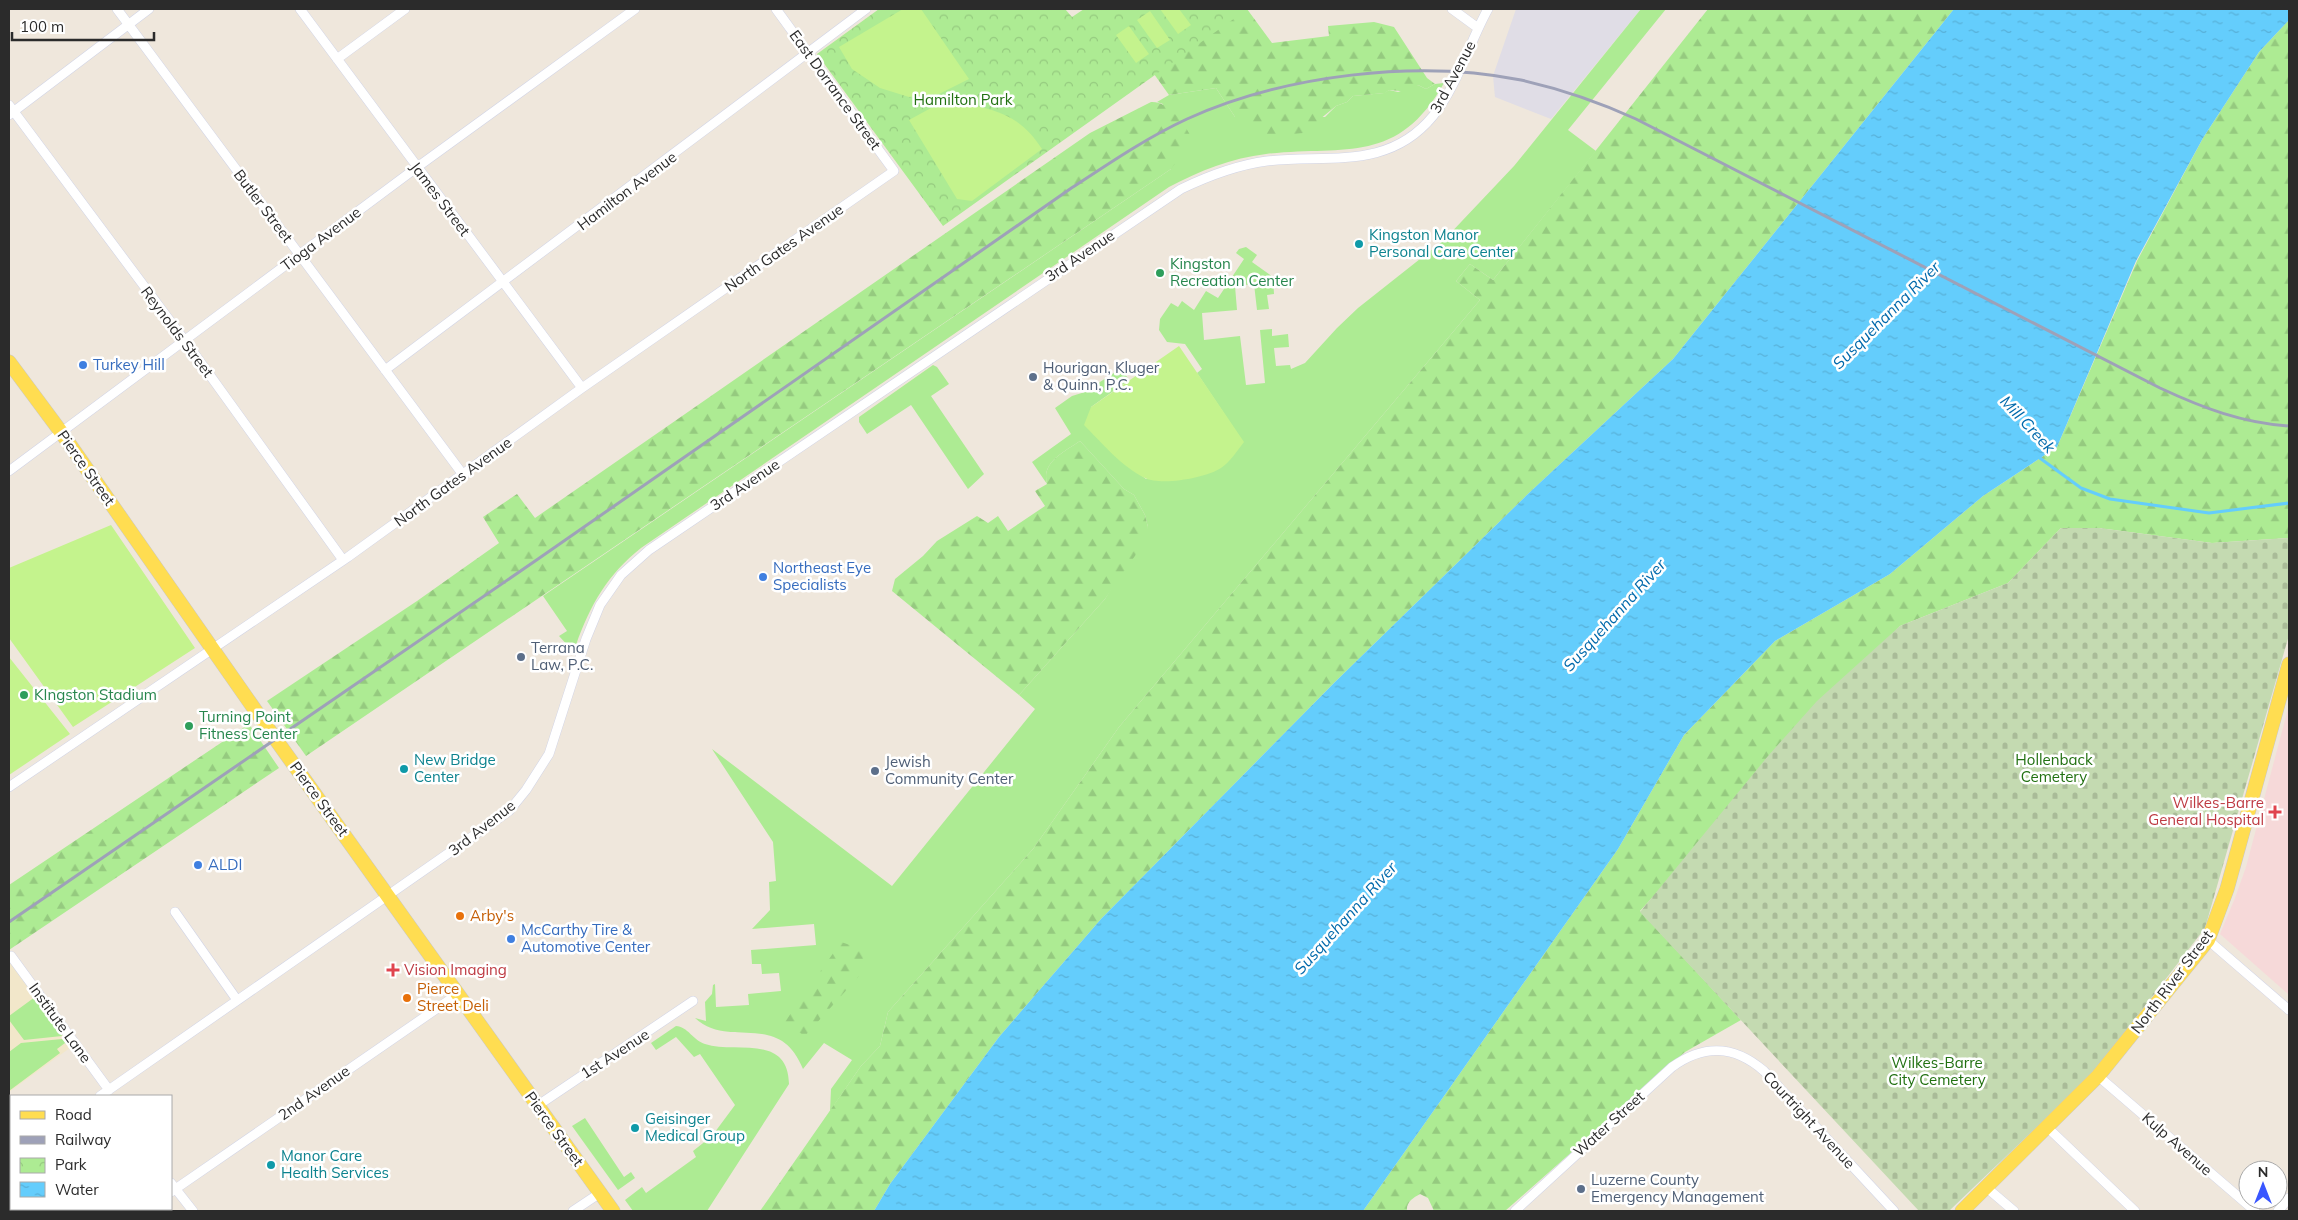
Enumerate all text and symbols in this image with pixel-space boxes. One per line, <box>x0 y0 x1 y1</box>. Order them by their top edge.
scale bar <box>12 10 155 42</box>
text: 100 m <box>20 17 64 36</box>
street label: East Dorrance Street <box>786 26 885 153</box>
street label: 3rd Avenue <box>1426 37 1480 116</box>
park label: Hamilton Park <box>914 90 1013 109</box>
street label: Hamilton Avenue <box>573 147 680 234</box>
street label: James Street <box>406 158 474 240</box>
street label: Butler Street <box>230 165 297 246</box>
street label: North Gates Avenue <box>721 200 847 296</box>
street label: Tioga Avenue <box>277 202 365 275</box>
street label: 3rd Avenue <box>1041 225 1118 286</box>
place label: Kingston Manor Personal Care Center <box>1369 225 1516 261</box>
marker: Kingston Manor Personal Care Center <box>1353 238 1365 250</box>
place label: Kingston Recreation Center <box>1170 254 1294 290</box>
water label: Susquehanna River <box>1828 256 1945 373</box>
marker: Kingston Recreation Center <box>1154 267 1166 279</box>
street label: Reynolds Street <box>137 282 218 381</box>
place label: Turkey Hill <box>93 355 165 374</box>
place label: Hourigan, Kluger & Quinn, P.C. <box>1043 358 1160 394</box>
marker: Turkey Hill <box>77 359 89 371</box>
marker: Hourigan, Kluger & Quinn, P.C. <box>1027 371 1039 383</box>
water label: Mill Creek <box>1996 391 2060 458</box>
street label: Pierce Street <box>53 426 119 509</box>
street label: North Gates Avenue <box>390 433 515 531</box>
street label: 3rd Avenue <box>706 454 783 515</box>
water label: Susquehanna River <box>1558 554 1670 675</box>
place label: Northeast Eye Specialists <box>773 558 871 594</box>
marker: Northeast Eye Specialists <box>757 571 769 583</box>
place label: Terrana Law, P.C. <box>531 638 593 674</box>
marker: Terrana Law, P.C. <box>515 651 527 663</box>
place label: KIngston Stadium <box>34 685 157 704</box>
marker: KIngston Stadium <box>18 689 30 701</box>
place label: Turning Point Fitness Center <box>199 707 298 743</box>
marker: Turning Point Fitness Center <box>183 720 195 732</box>
place label: New Bridge Center <box>414 750 496 786</box>
park label: Hollenback Cemetery <box>2015 750 2093 786</box>
place label: Jewish Community Center <box>885 752 1014 788</box>
street label: Pierce Street <box>286 758 353 840</box>
marker: New Bridge Center <box>398 763 410 775</box>
marker: Jewish Community Center <box>869 765 881 777</box>
place label: Wilkes-Barre General Hospital <box>2148 793 2264 829</box>
street label: 3rd Avenue <box>445 796 519 860</box>
marker: Wilkes-Barre General Hospital <box>2268 805 2282 819</box>
place label: ALDI <box>208 855 242 874</box>
water label: Susquehanna River <box>1289 857 1401 978</box>
marker: ALDI <box>192 859 204 871</box>
place label: Arby's <box>470 906 514 925</box>
marker: Arby's <box>454 910 466 922</box>
place label: McCarthy Tire & Automotive Center <box>521 920 651 956</box>
street label: North River Street <box>2127 926 2217 1037</box>
marker: McCarthy Tire & Automotive Center <box>505 933 517 945</box>
place label: Vision Imaging <box>404 960 507 979</box>
marker: Vision Imaging <box>386 963 400 977</box>
street label: Institute Lane <box>25 979 96 1066</box>
place label: Pierce Street Deli <box>417 979 489 1015</box>
marker: Pierce Street Deli <box>401 992 413 1004</box>
street label: 1st Avenue <box>577 1024 653 1083</box>
park label: Wilkes-Barre City Cemetery <box>1888 1053 1986 1089</box>
street label: 2nd Avenue <box>274 1061 353 1124</box>
street label: Courtright Avenue <box>1759 1067 1859 1172</box>
street label: Water Street <box>1569 1087 1648 1160</box>
street label: Pierce Street <box>521 1088 588 1170</box>
legend <box>10 1095 172 1210</box>
text: Road <box>55 1105 92 1124</box>
street label: Kulp Avenue <box>2138 1108 2216 1179</box>
place label: Geisinger Medical Group <box>645 1109 745 1145</box>
marker: Geisinger Medical Group <box>629 1122 641 1134</box>
text: Railway <box>55 1130 111 1149</box>
place label: Manor Care Health Services <box>281 1146 389 1182</box>
text: Park <box>55 1155 87 1174</box>
marker: Manor Care Health Services <box>265 1159 277 1171</box>
north arrow <box>2238 1160 2288 1210</box>
text: N <box>2258 1163 2268 1181</box>
place label: Luzerne County Emergency Management <box>1591 1170 1764 1206</box>
text: Water <box>55 1180 99 1199</box>
marker: Luzerne County Emergency Management <box>1575 1183 1587 1195</box>

